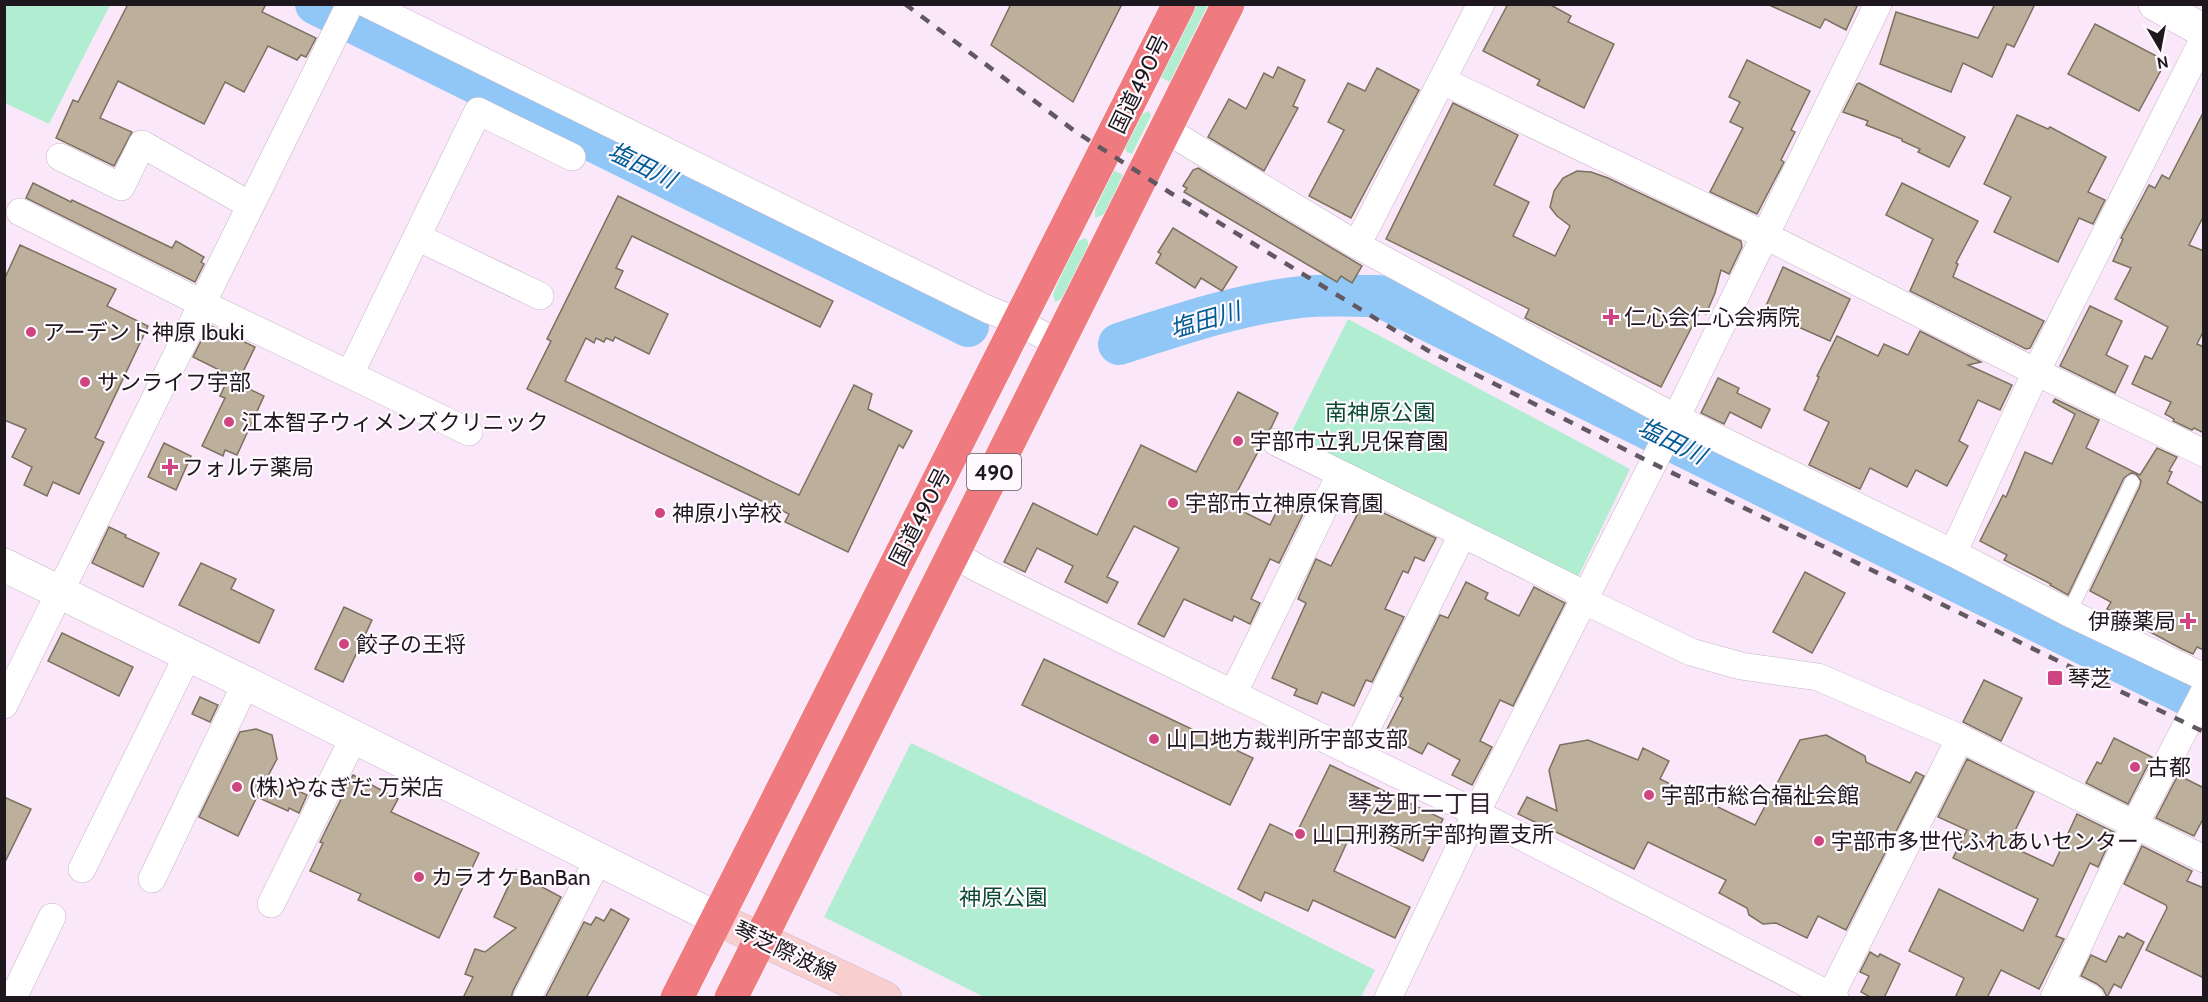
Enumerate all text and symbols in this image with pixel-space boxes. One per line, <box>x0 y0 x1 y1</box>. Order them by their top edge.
north arrow <box>2130 18 2190 78</box>
street label: 国道490号 <box>1104 30 1174 138</box>
text: N <box>2155 52 2170 73</box>
water label: 塩田川 <box>603 136 683 195</box>
water label: 塩田川 <box>1166 295 1246 344</box>
place label: 仁心会仁心会病院 <box>1624 304 1800 331</box>
marker: 仁心会仁心会病院 <box>1602 308 1620 326</box>
place label: アーデント神原 Ibuki <box>43 319 244 346</box>
marker: アーデント神原 Ibuki <box>24 325 38 339</box>
place label: サンライフ宇部 <box>97 369 251 396</box>
marker: サンライフ宇部 <box>78 375 92 389</box>
park label: 南神原公園 <box>1325 399 1435 426</box>
place label: 江本智子ウィメンズクリニック <box>241 409 549 436</box>
water label: 塩田川 <box>1633 412 1713 471</box>
marker: 江本智子ウィメンズクリニック <box>222 415 236 429</box>
place label: 宇部市立乳児保育園 <box>1250 428 1448 455</box>
marker: 宇部市立乳児保育園 <box>1231 434 1245 448</box>
place label: フォルテ薬局 <box>182 454 314 481</box>
road number: 490 <box>967 454 1021 490</box>
marker: フォルテ薬局 <box>163 460 177 474</box>
street label: 国道490号 <box>884 463 956 571</box>
place label: 宇部市立神原保育園 <box>1185 490 1383 517</box>
marker: 宇部市立神原保育園 <box>1166 496 1180 510</box>
place label: 神原小学校 <box>672 500 782 527</box>
marker: 神原小学校 <box>653 506 667 520</box>
place label: 伊藤薬局 <box>2088 608 2176 635</box>
marker: 伊藤薬局 <box>2181 614 2195 628</box>
place label: 餃子の王将 <box>356 631 466 658</box>
marker: 餃子の王将 <box>337 637 351 651</box>
place label: 琴芝 <box>2068 665 2112 692</box>
marker: 琴芝 <box>2046 669 2064 687</box>
place label: 山口地方裁判所宇部支部 <box>1166 726 1408 753</box>
marker: 山口地方裁判所宇部支部 <box>1147 732 1161 746</box>
place label: 古都 <box>2147 754 2191 781</box>
marker: 古都 <box>2128 760 2142 774</box>
place label: (株)やなぎだ 万栄店 <box>249 774 444 801</box>
marker: (株)やなぎだ 万栄店 <box>230 780 244 794</box>
place label: 宇部市総合福祉会館 <box>1661 782 1859 809</box>
marker: 宇部市総合福祉会館 <box>1642 788 1656 802</box>
district label: 琴芝町二丁目 <box>1348 789 1492 818</box>
place label: 山口刑務所宇部拘置支所 <box>1312 821 1554 848</box>
marker: 山口刑務所宇部拘置支所 <box>1293 827 1307 841</box>
place label: 宇部市多世代ふれあいセンター <box>1831 828 2139 855</box>
marker: 宇部市多世代ふれあいセンター <box>1812 834 1826 848</box>
place label: カラオケBanBan <box>431 864 591 891</box>
marker: カラオケBanBan <box>412 870 426 884</box>
park label: 神原公園 <box>959 884 1047 911</box>
street label: 琴芝際波線 <box>729 916 841 986</box>

